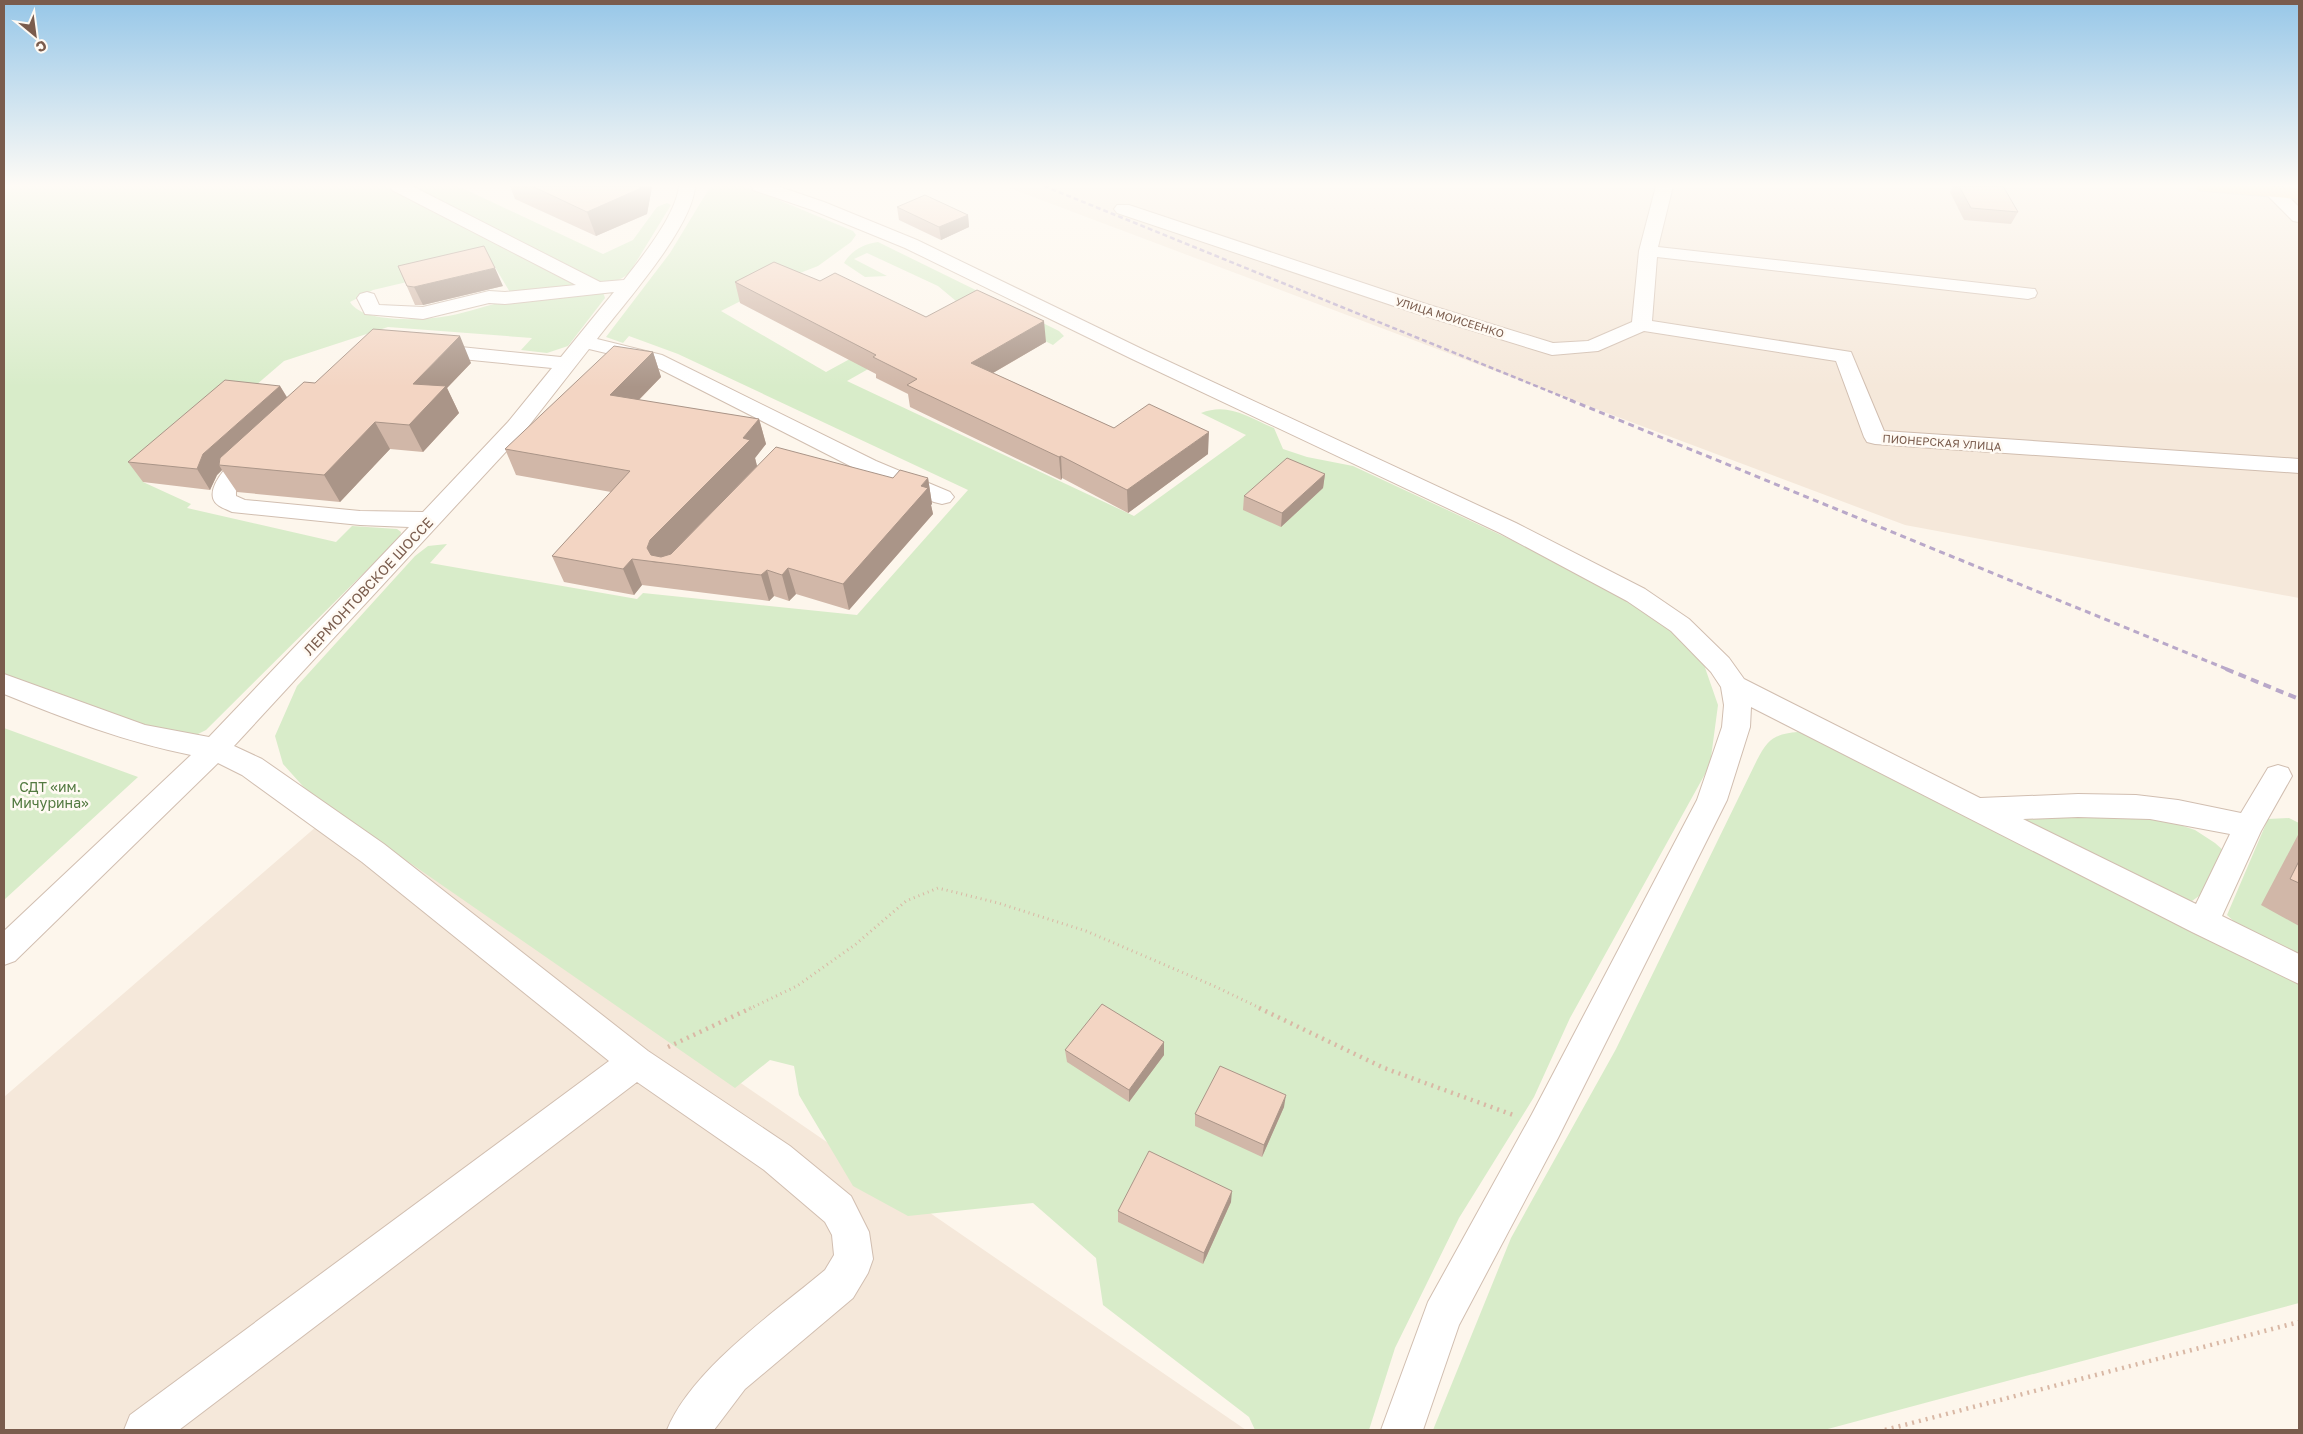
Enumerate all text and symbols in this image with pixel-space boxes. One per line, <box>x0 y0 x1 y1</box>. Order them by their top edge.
north arrow <box>10 10 60 60</box>
text: С <box>33 37 50 57</box>
street label: УЛИЦА МОИСЕЕНКО <box>1394 294 1506 340</box>
street label: ПИОНЕРСКАЯ УЛИЦА <box>1882 431 2002 453</box>
street label: ЛЕРМОНТОВСКОЕ ШОССЕ <box>300 514 436 658</box>
park label: СДТ «им. Мичурина» <box>11 778 89 811</box>

